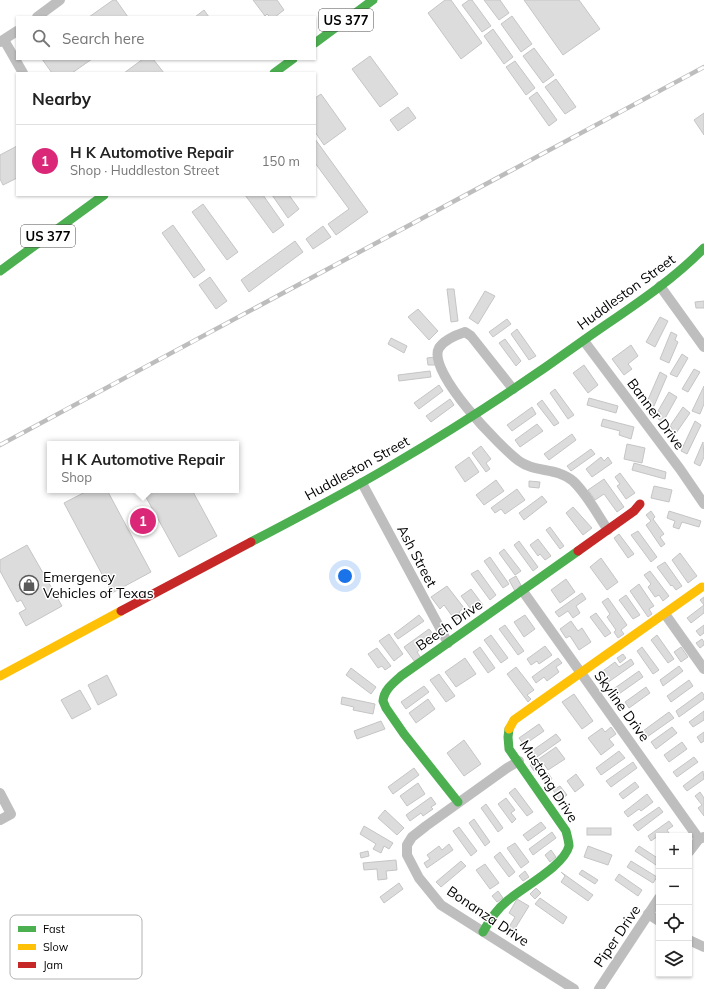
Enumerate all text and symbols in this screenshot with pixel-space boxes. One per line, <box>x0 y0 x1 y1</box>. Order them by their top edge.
road number: US 377 <box>319 9 373 31</box>
search box <box>16 16 316 60</box>
icon: search <box>30 27 52 49</box>
text: Search here <box>62 29 144 48</box>
text: Nearby <box>32 88 91 109</box>
text: H K Automotive Repair <box>70 143 234 162</box>
text: 1 <box>41 153 49 169</box>
text: 150 m <box>262 153 300 169</box>
text: Shop · Huddleston Street <box>70 162 219 178</box>
road number: US 377 <box>21 225 75 247</box>
street label: Huddleston Street <box>573 250 679 334</box>
street label: Banner Drive <box>623 375 689 453</box>
street label: Huddleston Street <box>302 432 413 504</box>
popup <box>47 441 239 493</box>
text: H K Automotive Repair <box>61 450 225 469</box>
text: Shop <box>61 469 92 485</box>
pin: 1 <box>130 506 156 536</box>
street label: Ash Street <box>393 522 441 590</box>
your location <box>335 566 355 586</box>
place label: Emergency Vehicles of Texas <box>43 568 154 602</box>
shop icon: Emergency Vehicles of Texas <box>18 574 40 596</box>
street label: Beech Drive <box>412 595 486 655</box>
street label: Skyline Drive <box>590 667 654 745</box>
street label: Mustang Drive <box>516 737 582 825</box>
map controls <box>656 833 692 977</box>
button: + <box>656 833 692 869</box>
button: − <box>656 869 692 905</box>
street label: Bonanza Drive <box>443 882 533 950</box>
street label: Piper Drive <box>590 902 644 970</box>
button: locate <box>656 905 692 941</box>
legend <box>10 915 142 979</box>
text: Fast <box>43 922 65 936</box>
text: Slow <box>43 940 69 954</box>
button: layers <box>656 941 692 977</box>
text: Jam <box>43 958 63 972</box>

